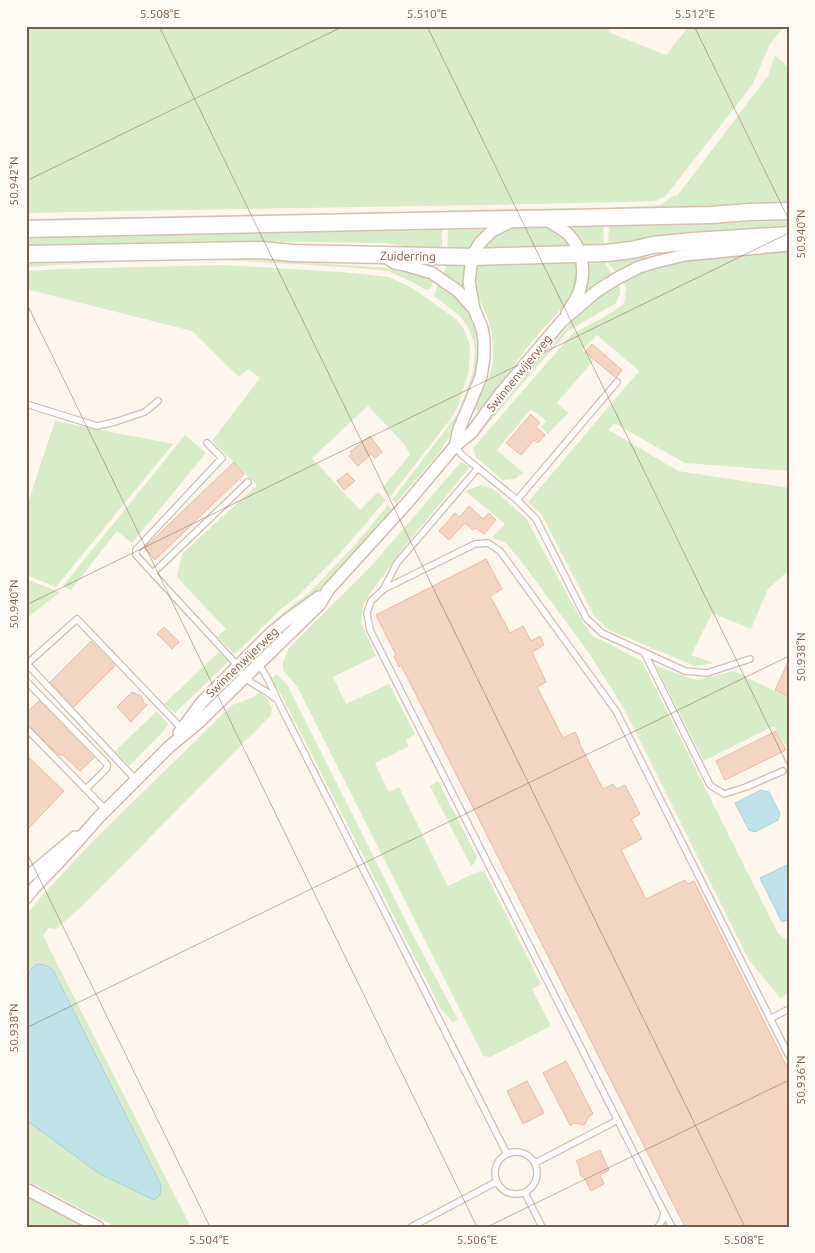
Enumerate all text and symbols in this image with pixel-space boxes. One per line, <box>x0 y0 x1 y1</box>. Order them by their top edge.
text: 5.508°E <box>140 7 181 20</box>
text: 5.510°E <box>407 7 448 20</box>
text: 5.512°E <box>675 7 716 20</box>
text: 50.942°N <box>7 156 20 206</box>
text: 50.940°N <box>794 209 807 259</box>
street label: Zuiderring <box>380 249 436 263</box>
street label: Swinnenwijerweg <box>484 332 554 414</box>
text: 50.940°N <box>7 579 20 629</box>
street label: Swinnenwijerweg <box>203 624 281 700</box>
text: 50.938°N <box>794 632 807 682</box>
text: 50.938°N <box>7 1003 20 1053</box>
text: 50.936°N <box>794 1055 807 1105</box>
text: 5.504°E <box>189 1233 230 1246</box>
text: 5.506°E <box>457 1233 498 1246</box>
text: 5.508°E <box>724 1233 765 1246</box>

